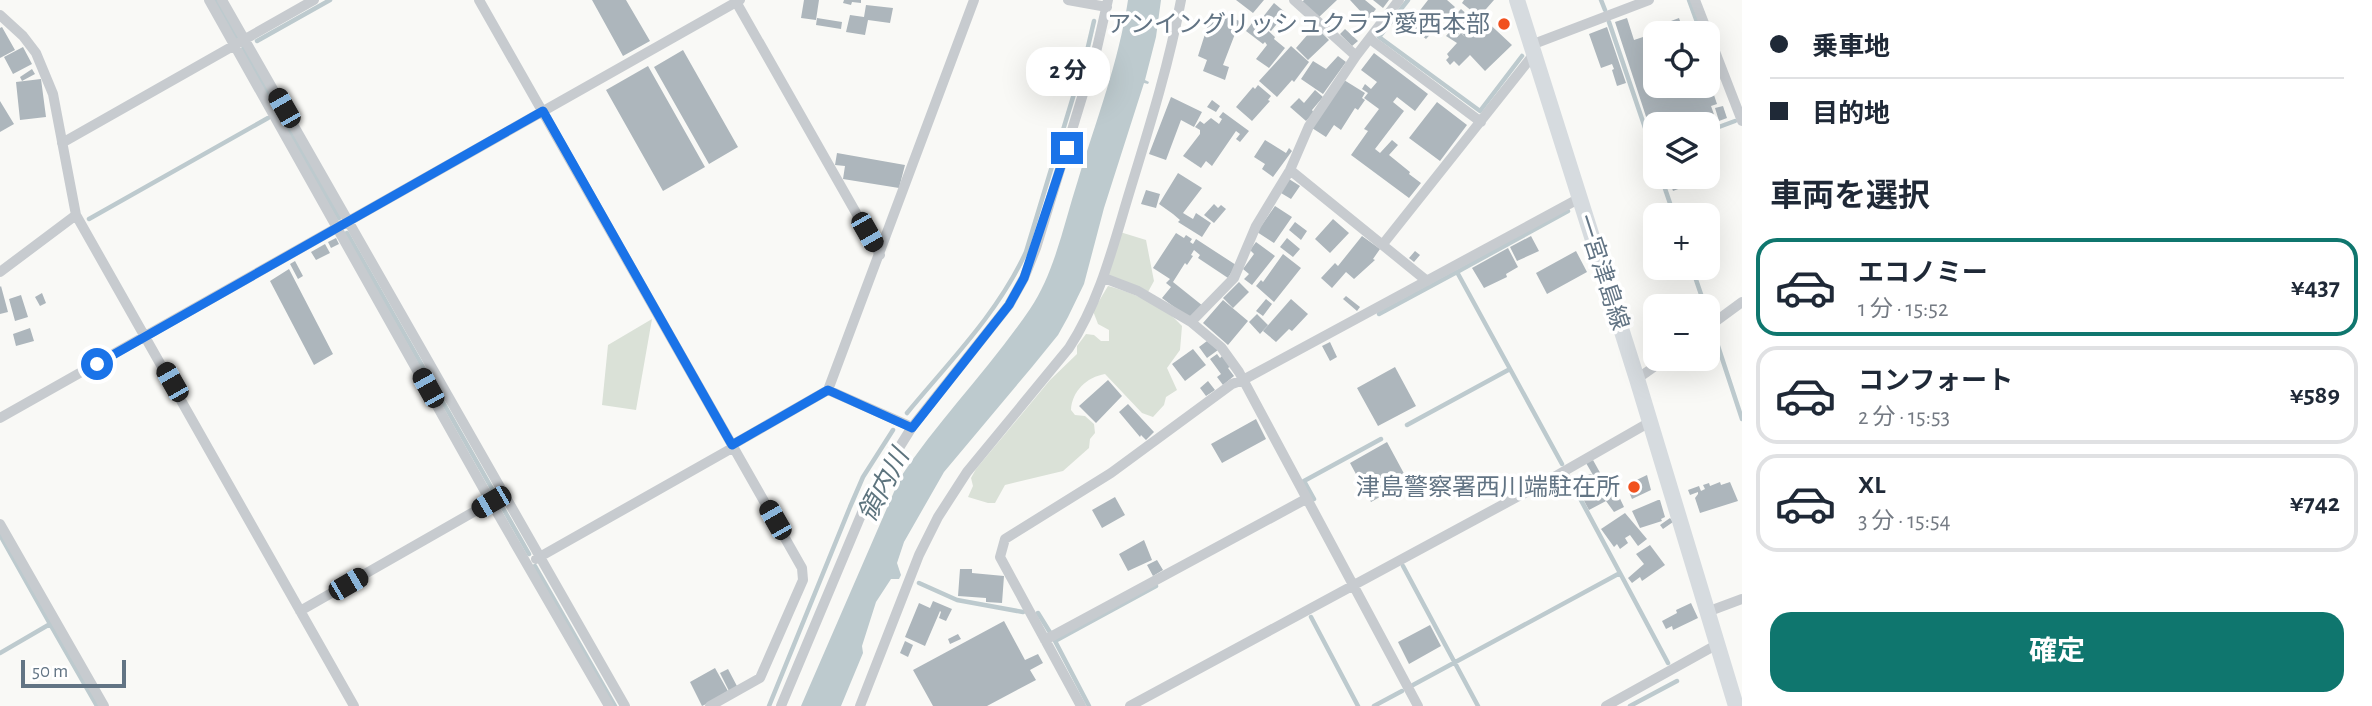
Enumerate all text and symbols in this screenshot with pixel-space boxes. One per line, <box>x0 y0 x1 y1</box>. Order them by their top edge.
place label: アンイングリッシュクラブ愛西本部 <box>1107 11 1490 37</box>
marker: アンイングリッシュクラブ愛西本部 <box>1496 16 1512 32</box>
map controls <box>1643 21 1720 371</box>
button: locate <box>1643 21 1720 98</box>
text: 乗車地 <box>1812 34 1890 60</box>
callout: 2 分 <box>1025 46 1109 96</box>
text: 2 分 <box>1049 60 1087 83</box>
car <box>265 85 304 131</box>
text: 目的地 <box>1812 101 1890 127</box>
button: layers <box>1643 112 1720 189</box>
route end <box>1051 132 1083 164</box>
text: 車両を選択 <box>1770 180 1930 212</box>
button: + <box>1643 203 1720 280</box>
car <box>848 209 887 255</box>
street label: 一宮津島線 <box>1572 211 1634 333</box>
icon: car <box>1774 256 1837 319</box>
text: エコノミー <box>1858 260 1988 286</box>
text: ¥437 <box>2291 274 2340 300</box>
button: − <box>1643 294 1720 371</box>
text: 1 分 · 15:52 <box>1858 298 1948 321</box>
route start <box>81 348 113 380</box>
car <box>153 359 192 405</box>
icon: car <box>1774 364 1837 427</box>
car <box>409 365 448 411</box>
text: コンフォート <box>1858 368 2013 394</box>
text: ¥589 <box>2290 382 2340 408</box>
text: 2 分 · 15:53 <box>1858 406 1950 429</box>
water label: 領内川 <box>853 442 915 526</box>
icon: car <box>1774 472 1837 535</box>
text: XL <box>1858 472 1885 498</box>
place label: 津島警察署西川端駐在所 <box>1356 474 1620 500</box>
marker: 津島警察署西川端駐在所 <box>1626 479 1642 495</box>
car <box>468 482 515 522</box>
text: ¥742 <box>2290 490 2340 516</box>
car <box>756 497 795 543</box>
text: 3 分 · 15:54 <box>1858 510 1951 533</box>
car <box>325 564 372 604</box>
button: 確定 <box>1770 612 2344 692</box>
scale bar <box>21 657 126 689</box>
text: 50 m <box>32 662 68 681</box>

